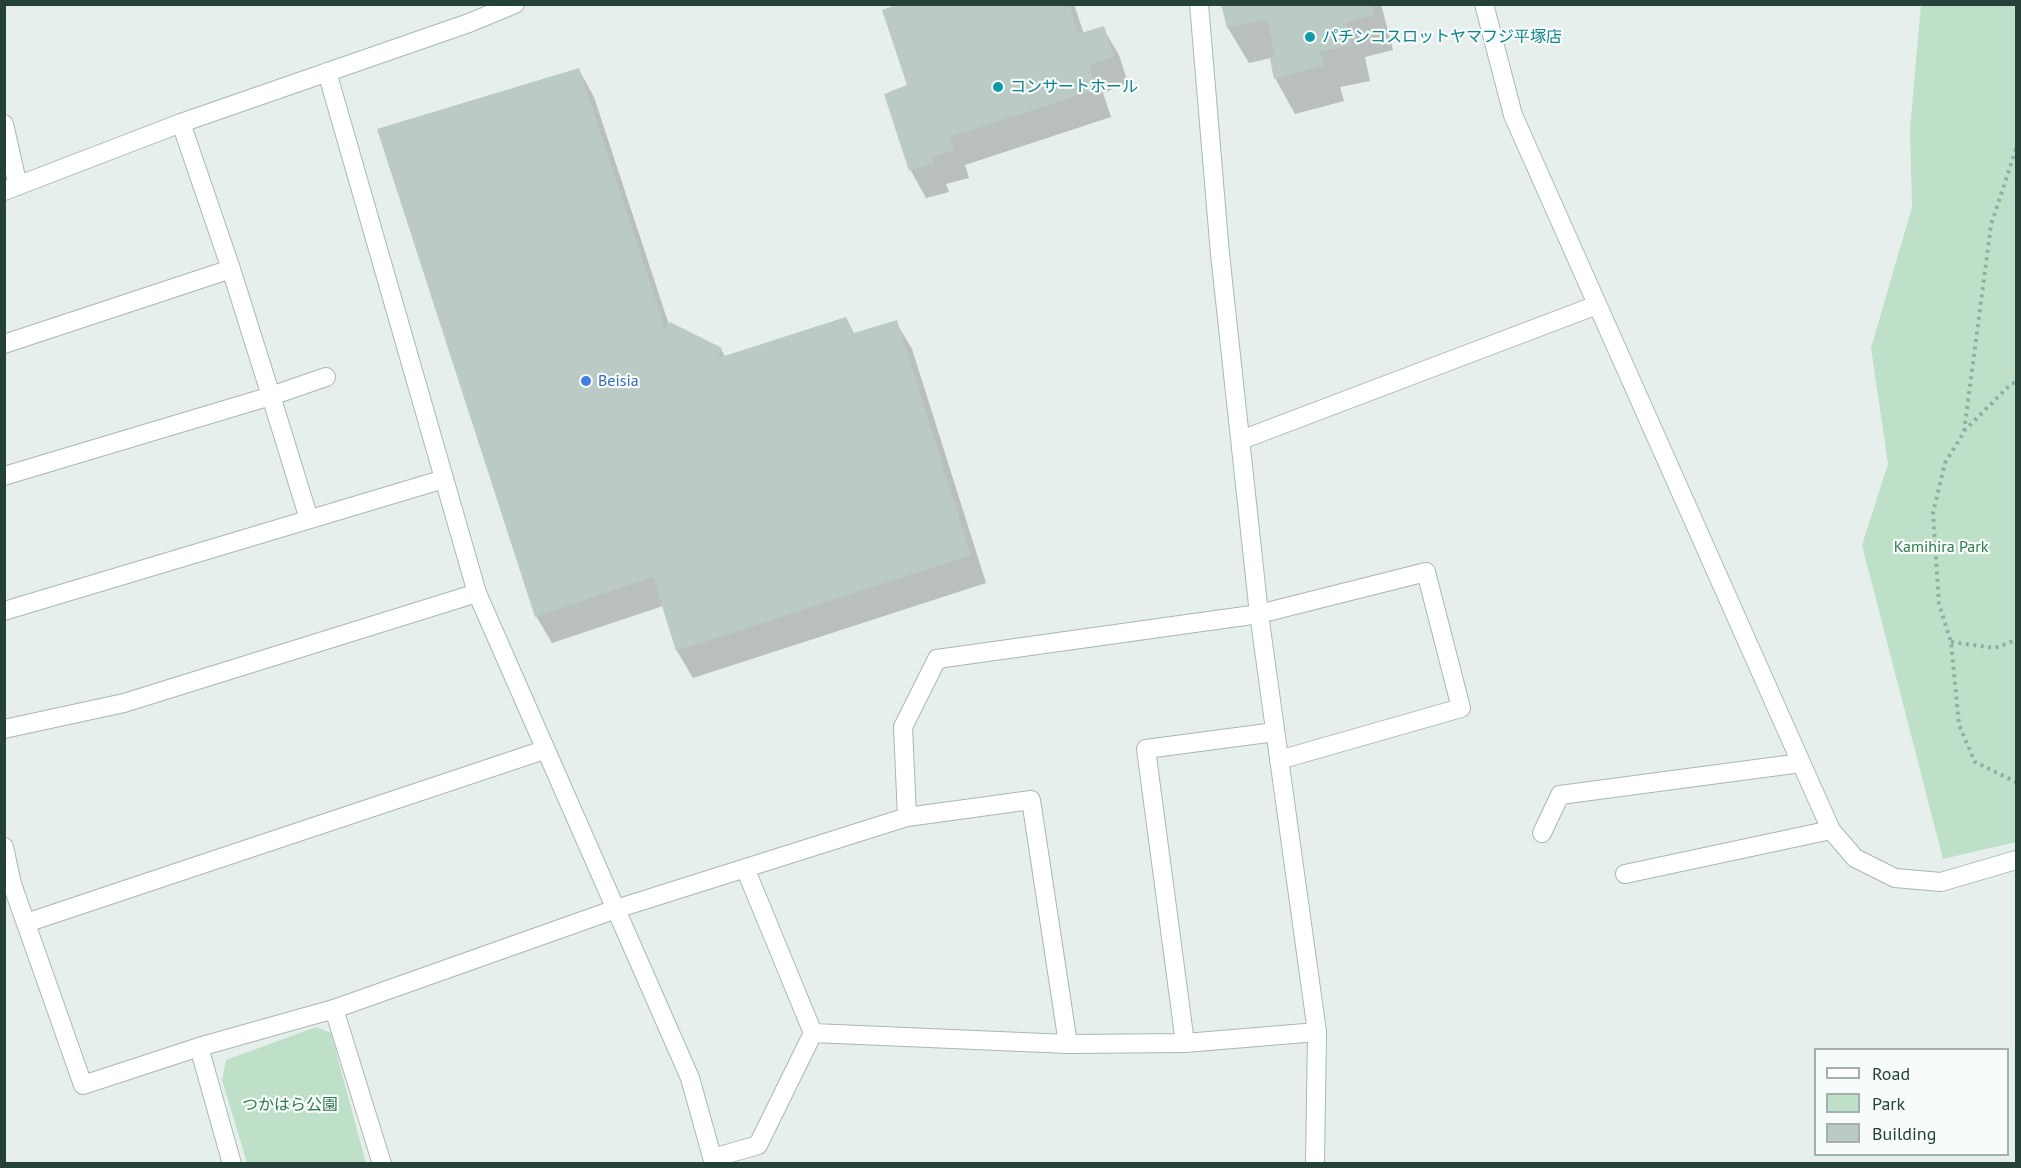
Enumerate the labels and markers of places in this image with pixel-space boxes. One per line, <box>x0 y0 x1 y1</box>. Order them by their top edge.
place label: パチンコスロットヤマフジ平塚店 <box>1322 27 1562 47</box>
marker: パチンコスロットヤマフジ平塚店 <box>1303 30 1317 44</box>
place label: コンサートホール <box>1010 77 1138 97</box>
marker: コンサートホール <box>991 80 1005 94</box>
place label: Beisia <box>598 371 639 391</box>
marker: Beisia <box>579 374 593 388</box>

